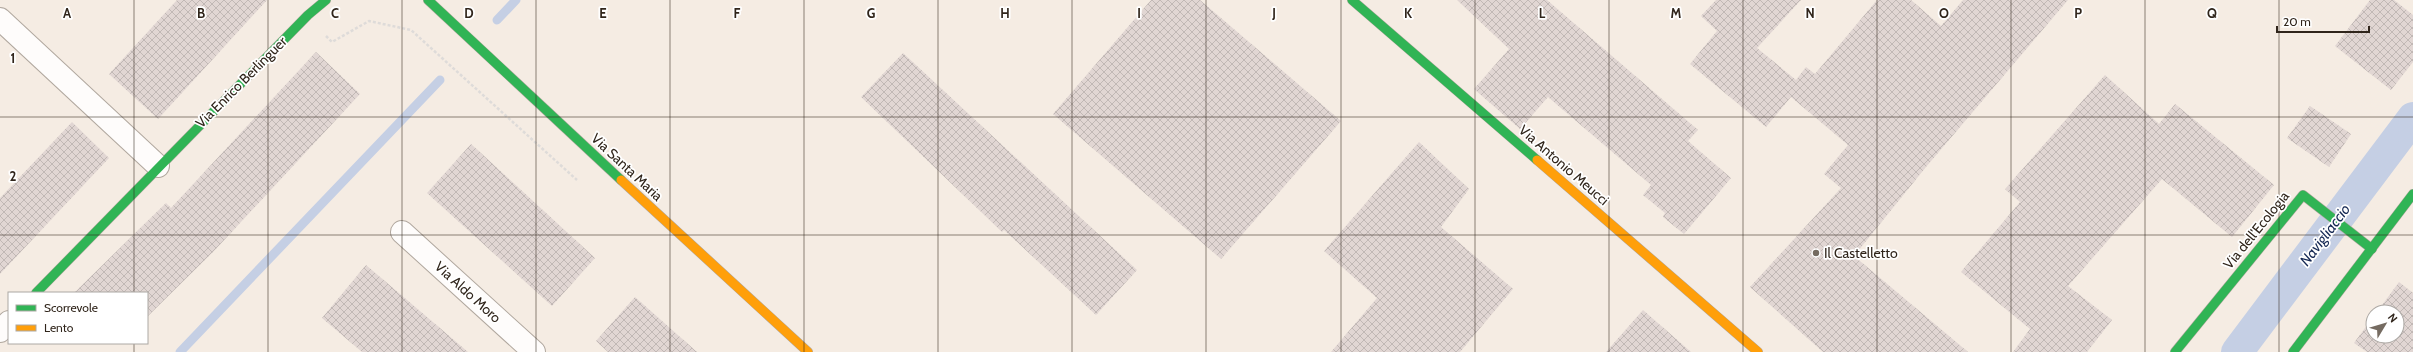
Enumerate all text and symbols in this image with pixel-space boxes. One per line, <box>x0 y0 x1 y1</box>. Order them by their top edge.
text: A <box>63 5 72 21</box>
text: B <box>197 5 205 21</box>
text: C <box>331 5 339 21</box>
text: D <box>464 5 474 21</box>
text: E <box>599 5 607 21</box>
text: F <box>734 5 741 21</box>
text: G <box>867 5 876 21</box>
text: H <box>1000 5 1010 21</box>
text: I <box>1137 5 1141 21</box>
text: J <box>1271 5 1276 21</box>
text: K <box>1404 5 1413 21</box>
text: L <box>1539 5 1546 21</box>
text: M <box>1671 5 1682 21</box>
text: N <box>1805 5 1815 21</box>
text: O <box>1939 5 1949 21</box>
text: P <box>2074 5 2082 21</box>
text: Q <box>2207 5 2217 21</box>
scale bar <box>2277 8 2369 34</box>
text: 20 m <box>2283 14 2311 29</box>
street label: Via Enrico Berlinguer <box>192 32 291 131</box>
text: 1 <box>11 50 15 66</box>
street label: Via Antonio Meucci <box>1515 121 1613 209</box>
street label: Via Santa Maria <box>587 129 667 205</box>
text: 2 <box>10 168 17 184</box>
street label: Via dell'Ecologia <box>2219 187 2293 273</box>
water label: Navigliaccio <box>2296 200 2354 269</box>
place label: Il Castelletto <box>1824 244 1898 262</box>
marker: Il Castelletto <box>1811 248 1821 258</box>
street label: Via Aldo Moro <box>431 257 505 327</box>
legend <box>8 292 148 344</box>
text: Scorrevole <box>44 300 98 315</box>
north arrow <box>2365 304 2405 344</box>
text: N <box>2385 310 2401 325</box>
text: Lento <box>44 320 74 335</box>

